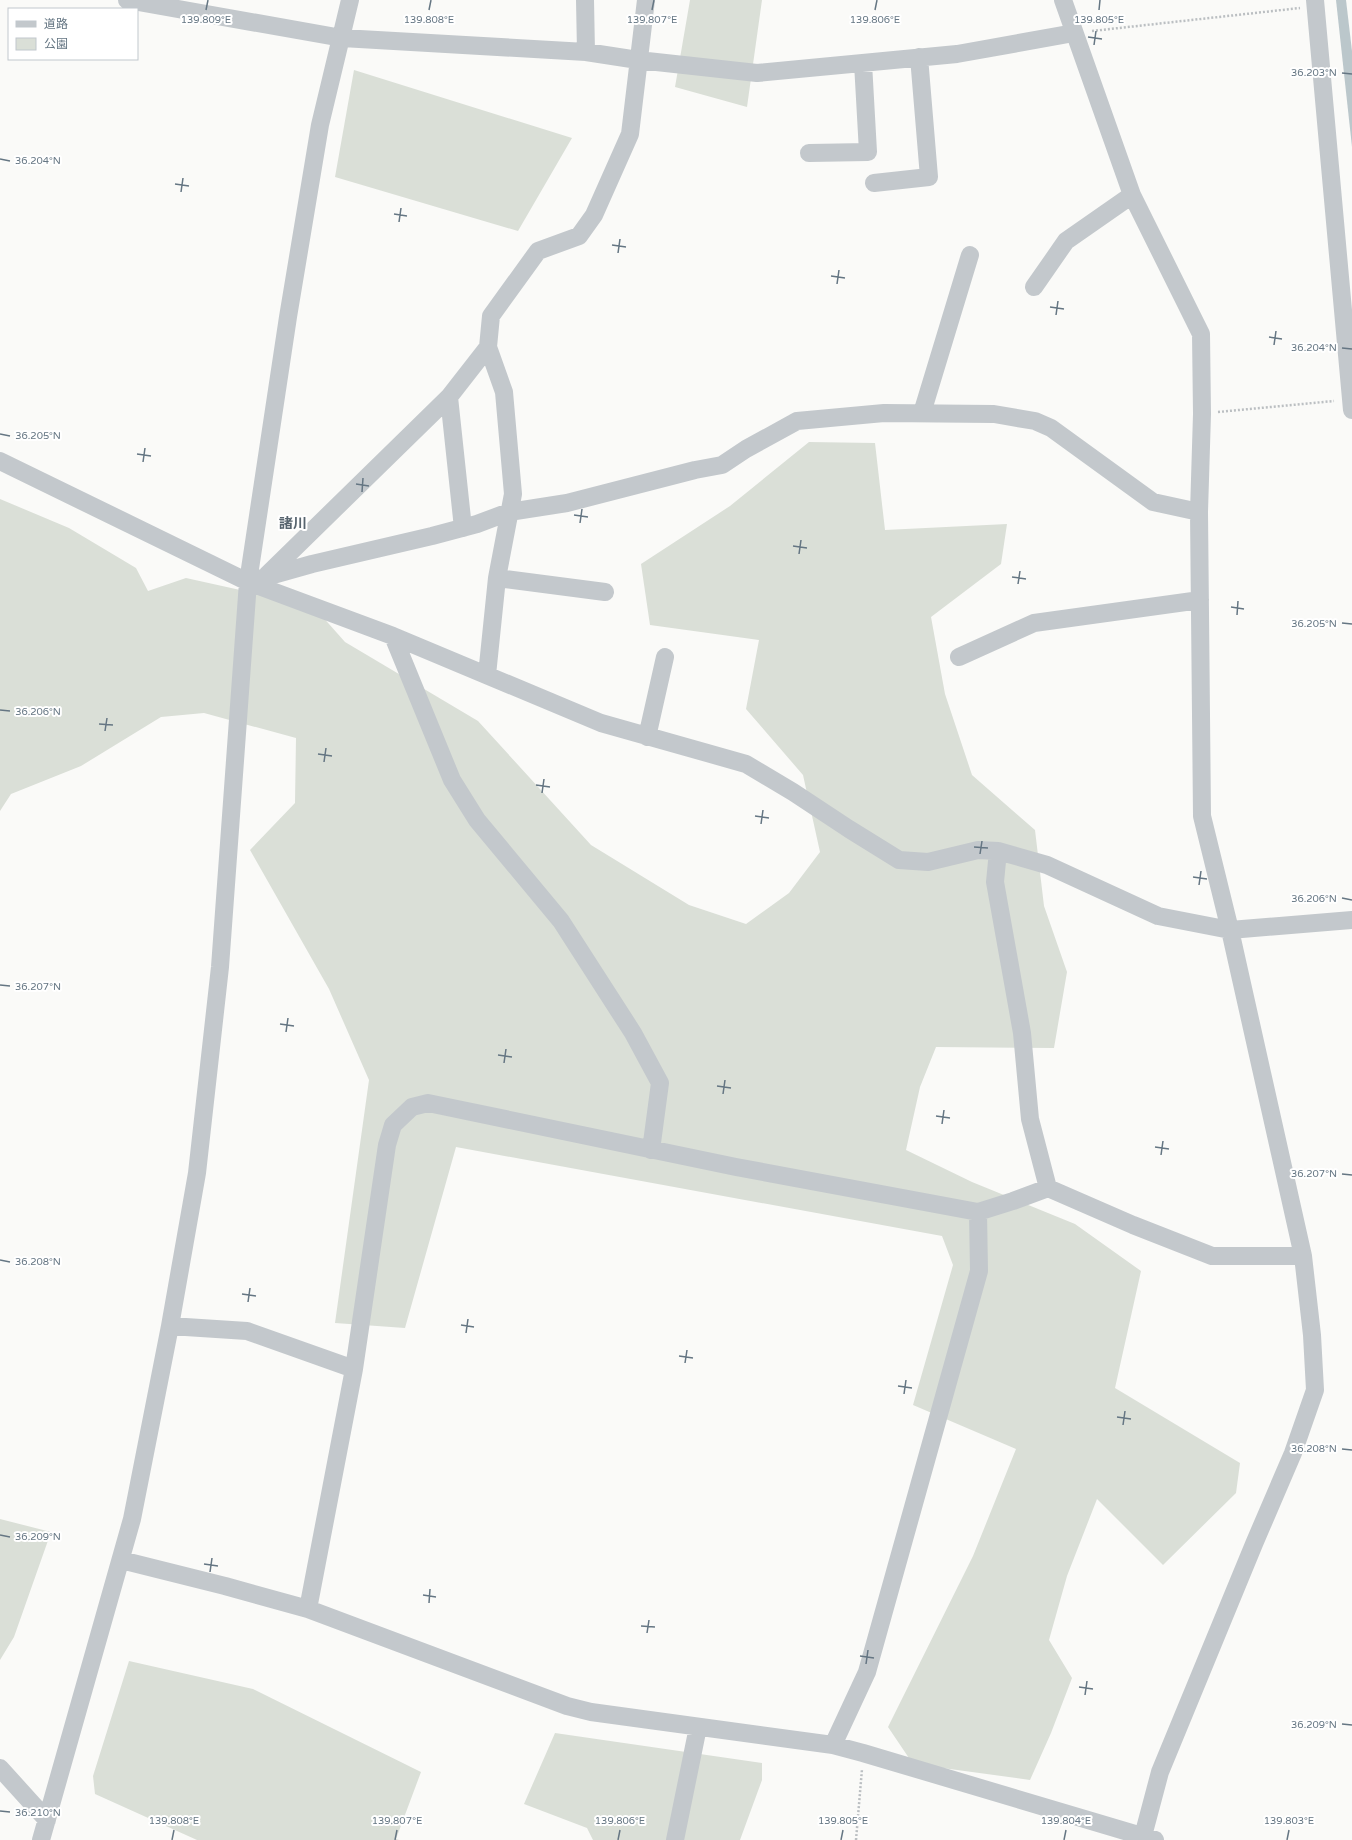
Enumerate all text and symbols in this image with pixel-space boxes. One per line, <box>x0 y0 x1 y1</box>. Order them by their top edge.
legend <box>8 8 138 60</box>
text: 139.809°E <box>181 14 231 26</box>
text: 139.808°E <box>404 14 454 26</box>
text: 139.807°E <box>627 14 677 26</box>
text: 139.806°E <box>850 14 900 26</box>
text: 139.805°E <box>1074 14 1124 26</box>
text: 道路 <box>44 17 68 31</box>
text: 公園 <box>44 37 68 51</box>
text: 36.203°N <box>1291 67 1337 79</box>
text: 36.204°N <box>15 155 61 167</box>
text: 36.204°N <box>1291 342 1337 354</box>
text: 36.205°N <box>15 430 61 442</box>
district label: 諸川 <box>279 515 307 532</box>
text: 36.205°N <box>1291 618 1337 630</box>
text: 36.206°N <box>15 706 61 718</box>
text: 36.206°N <box>1291 893 1337 905</box>
text: 36.207°N <box>15 981 61 993</box>
text: 36.207°N <box>1291 1168 1337 1180</box>
text: 36.208°N <box>15 1256 61 1268</box>
text: 36.208°N <box>1291 1443 1337 1455</box>
text: 36.209°N <box>15 1531 61 1543</box>
text: 36.209°N <box>1291 1719 1337 1731</box>
text: 36.210°N <box>15 1807 61 1819</box>
text: 139.808°E <box>149 1815 199 1827</box>
text: 139.807°E <box>372 1815 422 1827</box>
text: 139.806°E <box>595 1815 645 1827</box>
text: 139.805°E <box>818 1815 868 1827</box>
text: 139.804°E <box>1041 1815 1091 1827</box>
text: 139.803°E <box>1264 1815 1314 1827</box>

